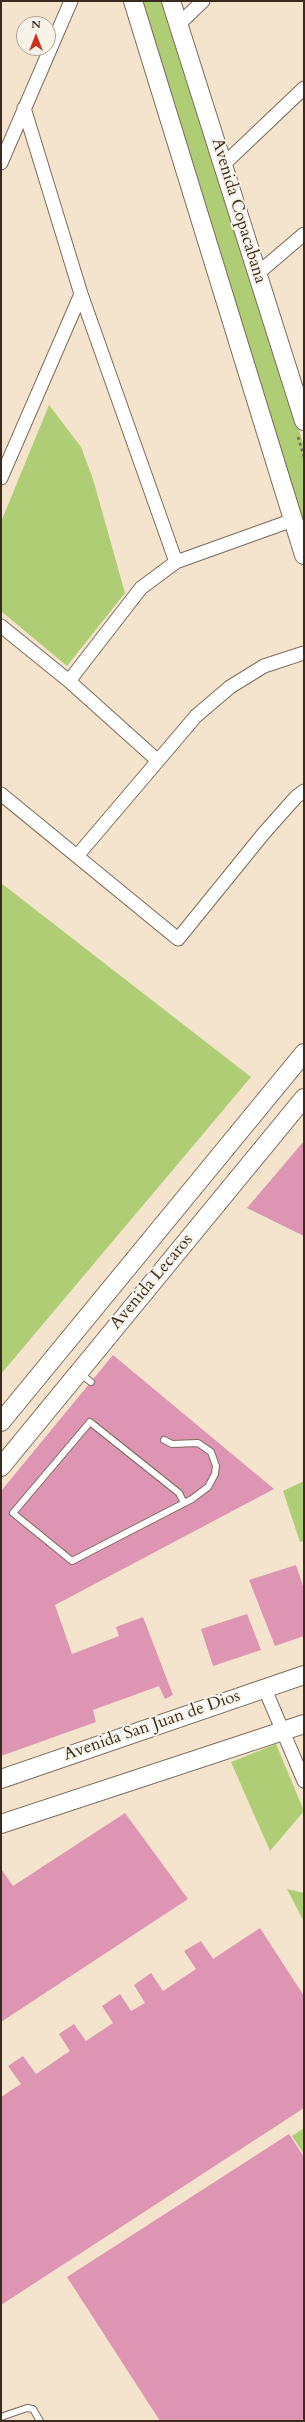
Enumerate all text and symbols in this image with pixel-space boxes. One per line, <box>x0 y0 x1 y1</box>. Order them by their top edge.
north arrow <box>16 16 56 56</box>
text: N <box>31 17 41 32</box>
street label: Avenida Copacabana <box>206 136 270 286</box>
street label: Avenida Lecaros <box>106 1230 198 1334</box>
street label: Avenida San Juan de Dios <box>61 1686 243 1766</box>

